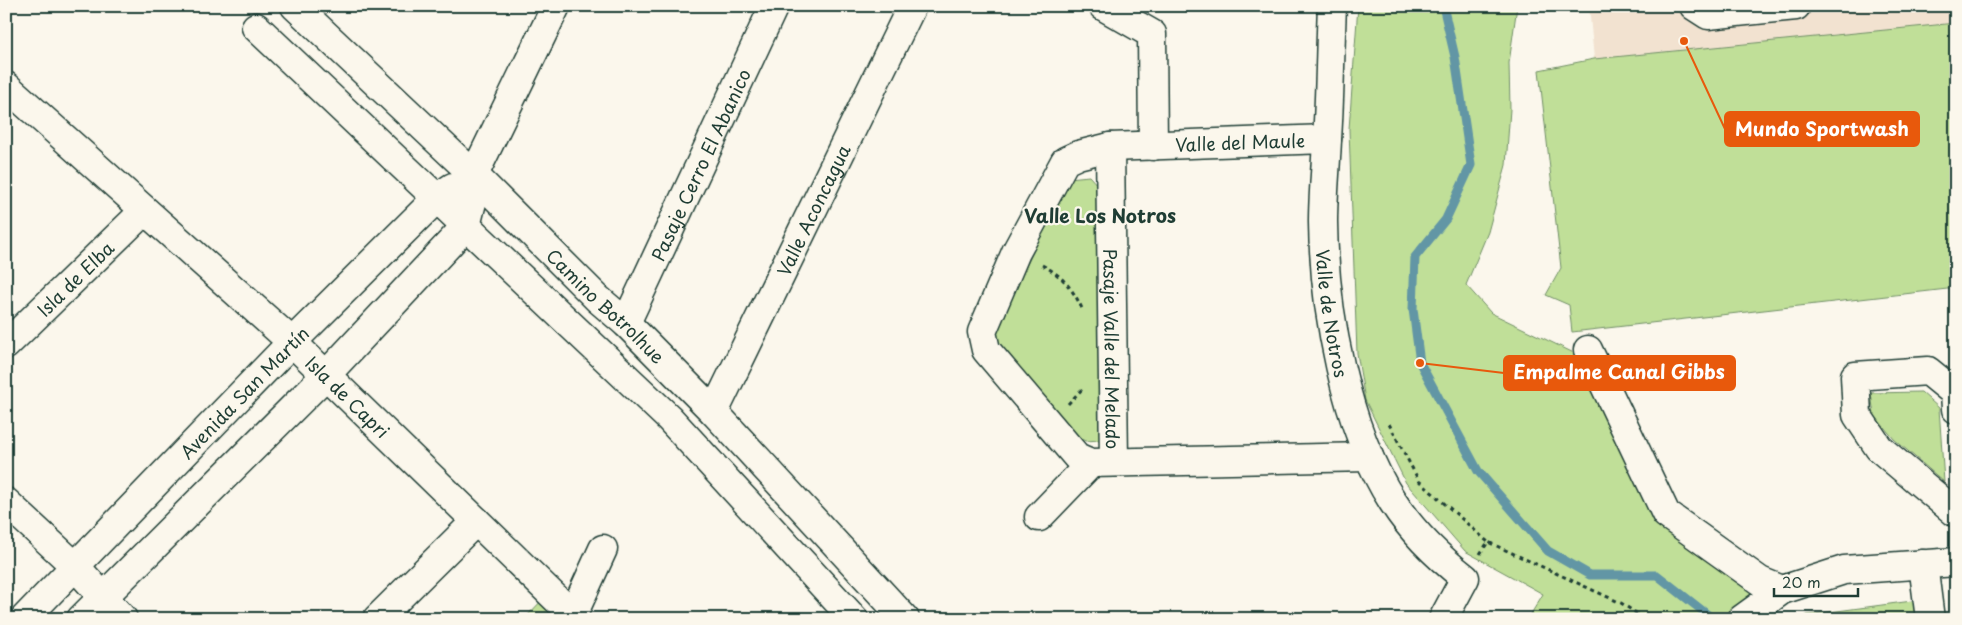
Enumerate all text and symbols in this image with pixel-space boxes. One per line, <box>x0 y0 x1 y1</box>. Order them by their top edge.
street label: Pasaje Cerro El Abanico <box>644 64 757 265</box>
callout: Mundo Sportwash <box>1725 112 1919 146</box>
text: Mundo Sportwash <box>1735 114 1909 142</box>
street label: Valle del Maule <box>1175 126 1305 158</box>
street label: Valle Aconcagua <box>769 139 857 280</box>
district label: Valle Los Notros <box>1024 201 1176 229</box>
street label: Isla de Elba <box>30 234 120 322</box>
street label: Camino Botrolhue <box>541 242 672 369</box>
street label: Valle de Notros <box>1310 248 1356 380</box>
street label: Pasaje Valle del Melado <box>1098 249 1127 449</box>
street label: Avenida San Martín <box>173 320 314 464</box>
street label: Isla de Capri <box>300 349 396 444</box>
callout: Empalme Canal Gibbs <box>1504 356 1735 390</box>
text: Empalme Canal Gibbs <box>1513 357 1725 385</box>
scale bar <box>1774 565 1858 597</box>
text: 20 m <box>1782 570 1821 593</box>

